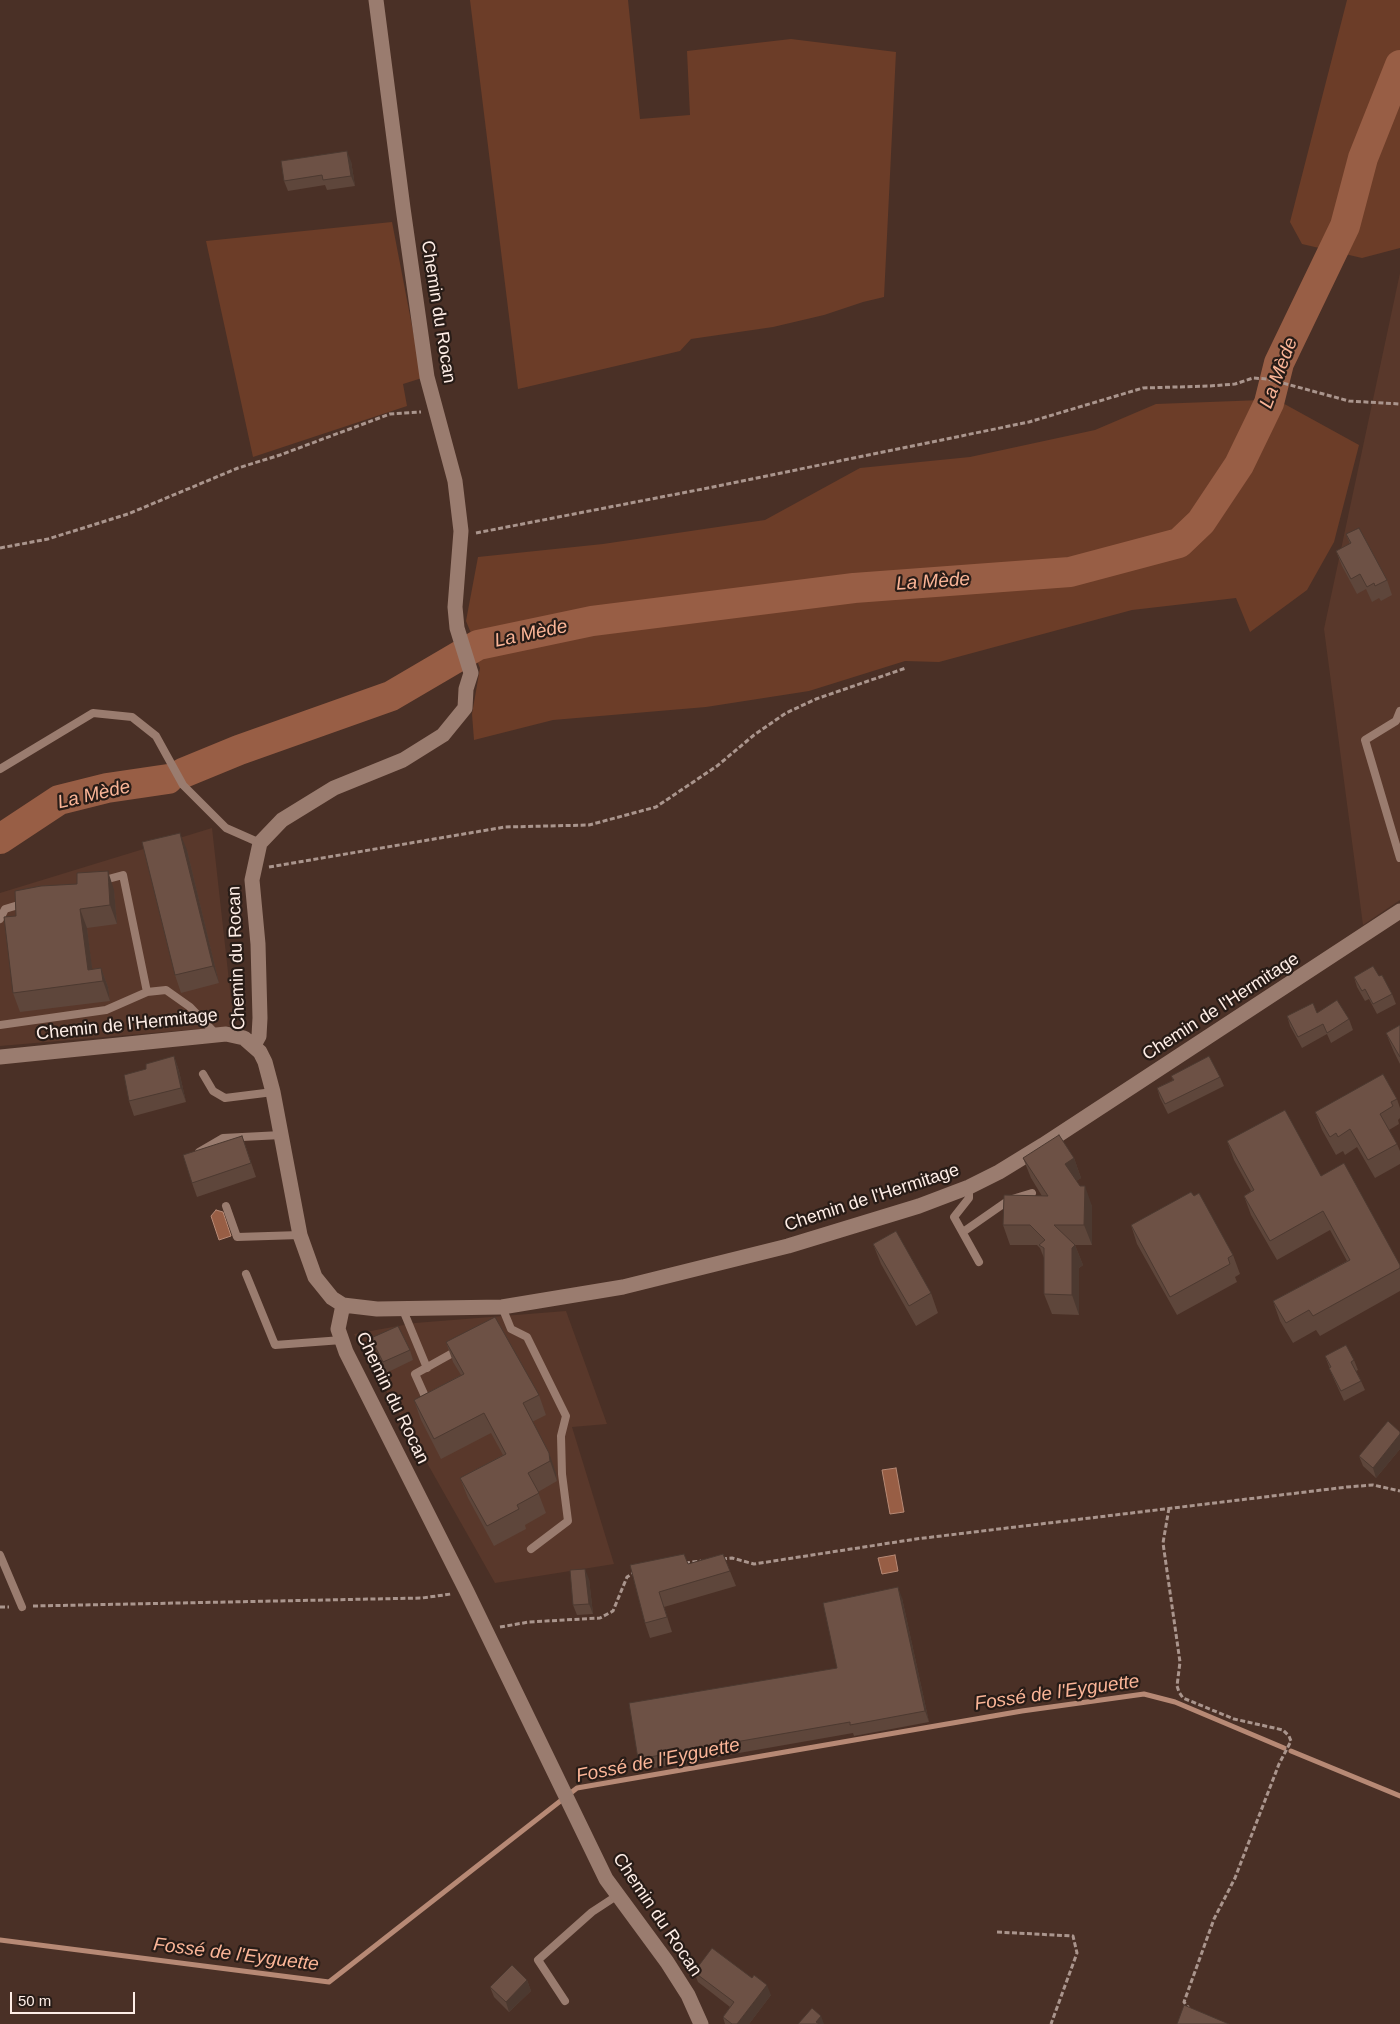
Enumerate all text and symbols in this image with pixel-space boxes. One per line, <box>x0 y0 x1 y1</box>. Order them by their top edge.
street label: Chemin du Rocan <box>416 239 460 385</box>
water label: La Mède <box>1255 334 1303 412</box>
water label: La Mède <box>895 568 971 596</box>
water label: La Mède <box>492 615 570 653</box>
water label: La Mède <box>55 776 133 814</box>
street label: Chemin du Rocan <box>224 886 250 1030</box>
street label: Chemin de l'Hermitage <box>1139 948 1303 1066</box>
street label: Chemin de l'Hermitage <box>35 1005 219 1045</box>
street label: Chemin de l'Hermitage <box>782 1160 962 1236</box>
street label: Chemin du Rocan <box>351 1329 433 1467</box>
water label: Fossé de l'Eyguette <box>973 1670 1141 1716</box>
water label: Fossé de l'Eyguette <box>574 1734 742 1788</box>
street label: Chemin du Rocan <box>608 1849 706 1981</box>
water label: Fossé de l'Eyguette <box>152 1934 320 1976</box>
scale bar <box>12 1982 138 2014</box>
text: 50 m <box>18 1992 51 2009</box>

